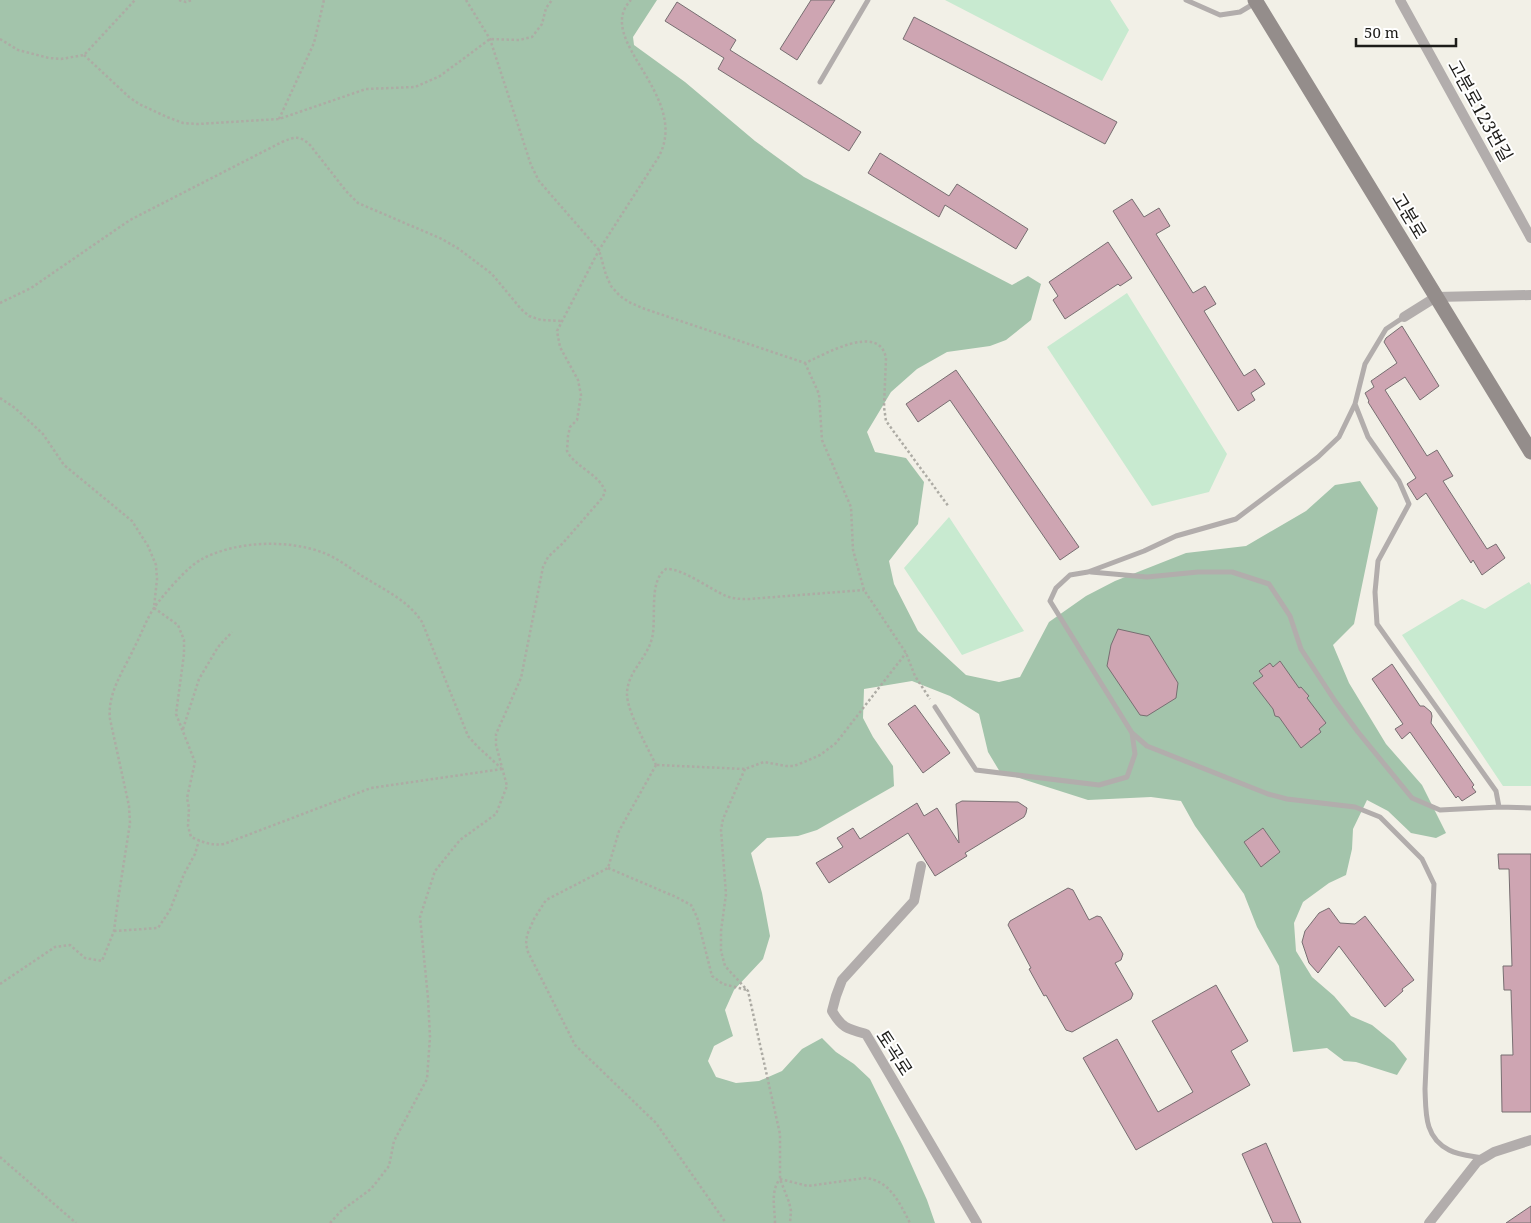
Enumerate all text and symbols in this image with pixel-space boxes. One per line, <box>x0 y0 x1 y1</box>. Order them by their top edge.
scale bar <box>1356 15 1456 47</box>
text: 50 m <box>1364 22 1399 42</box>
street label: 고분로123번길 <box>1443 55 1519 166</box>
street label: 고분로 <box>1387 188 1433 243</box>
street label: 토곡로 <box>871 1025 918 1080</box>

